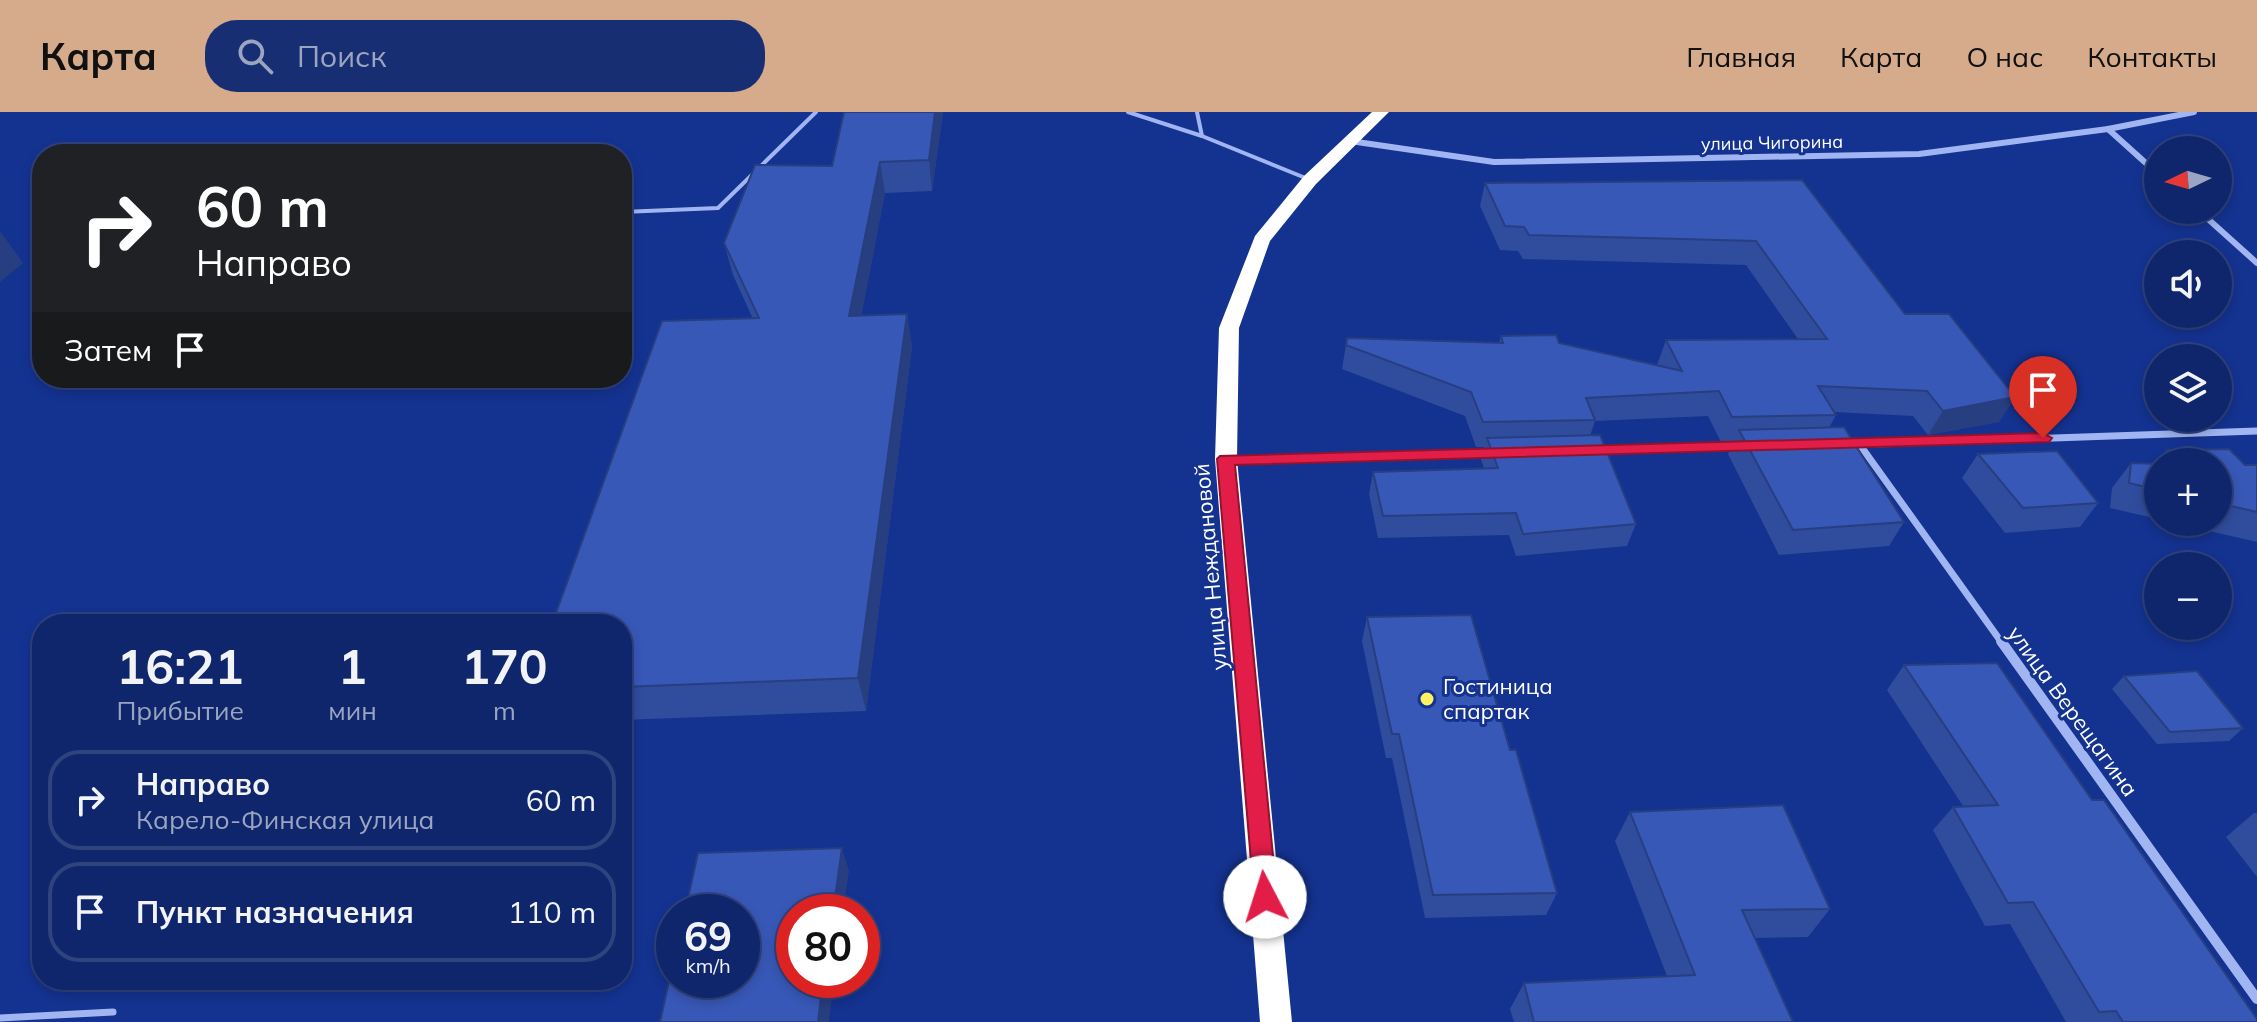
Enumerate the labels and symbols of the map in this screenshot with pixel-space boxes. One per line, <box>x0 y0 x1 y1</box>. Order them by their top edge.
street label: улица Чигорина <box>1701 130 1843 155</box>
north arrow <box>2144 136 2232 224</box>
pin <box>2009 356 2077 438</box>
street label: улица Неждановой <box>1187 462 1233 672</box>
street label: улица Верещагина <box>2002 620 2144 802</box>
place label: Гостиница спартак <box>1443 672 1553 725</box>
marker: Гостиница спартак <box>1418 690 1436 708</box>
position arrow <box>1223 855 1307 939</box>
speed limit sign: 80 <box>776 894 880 998</box>

